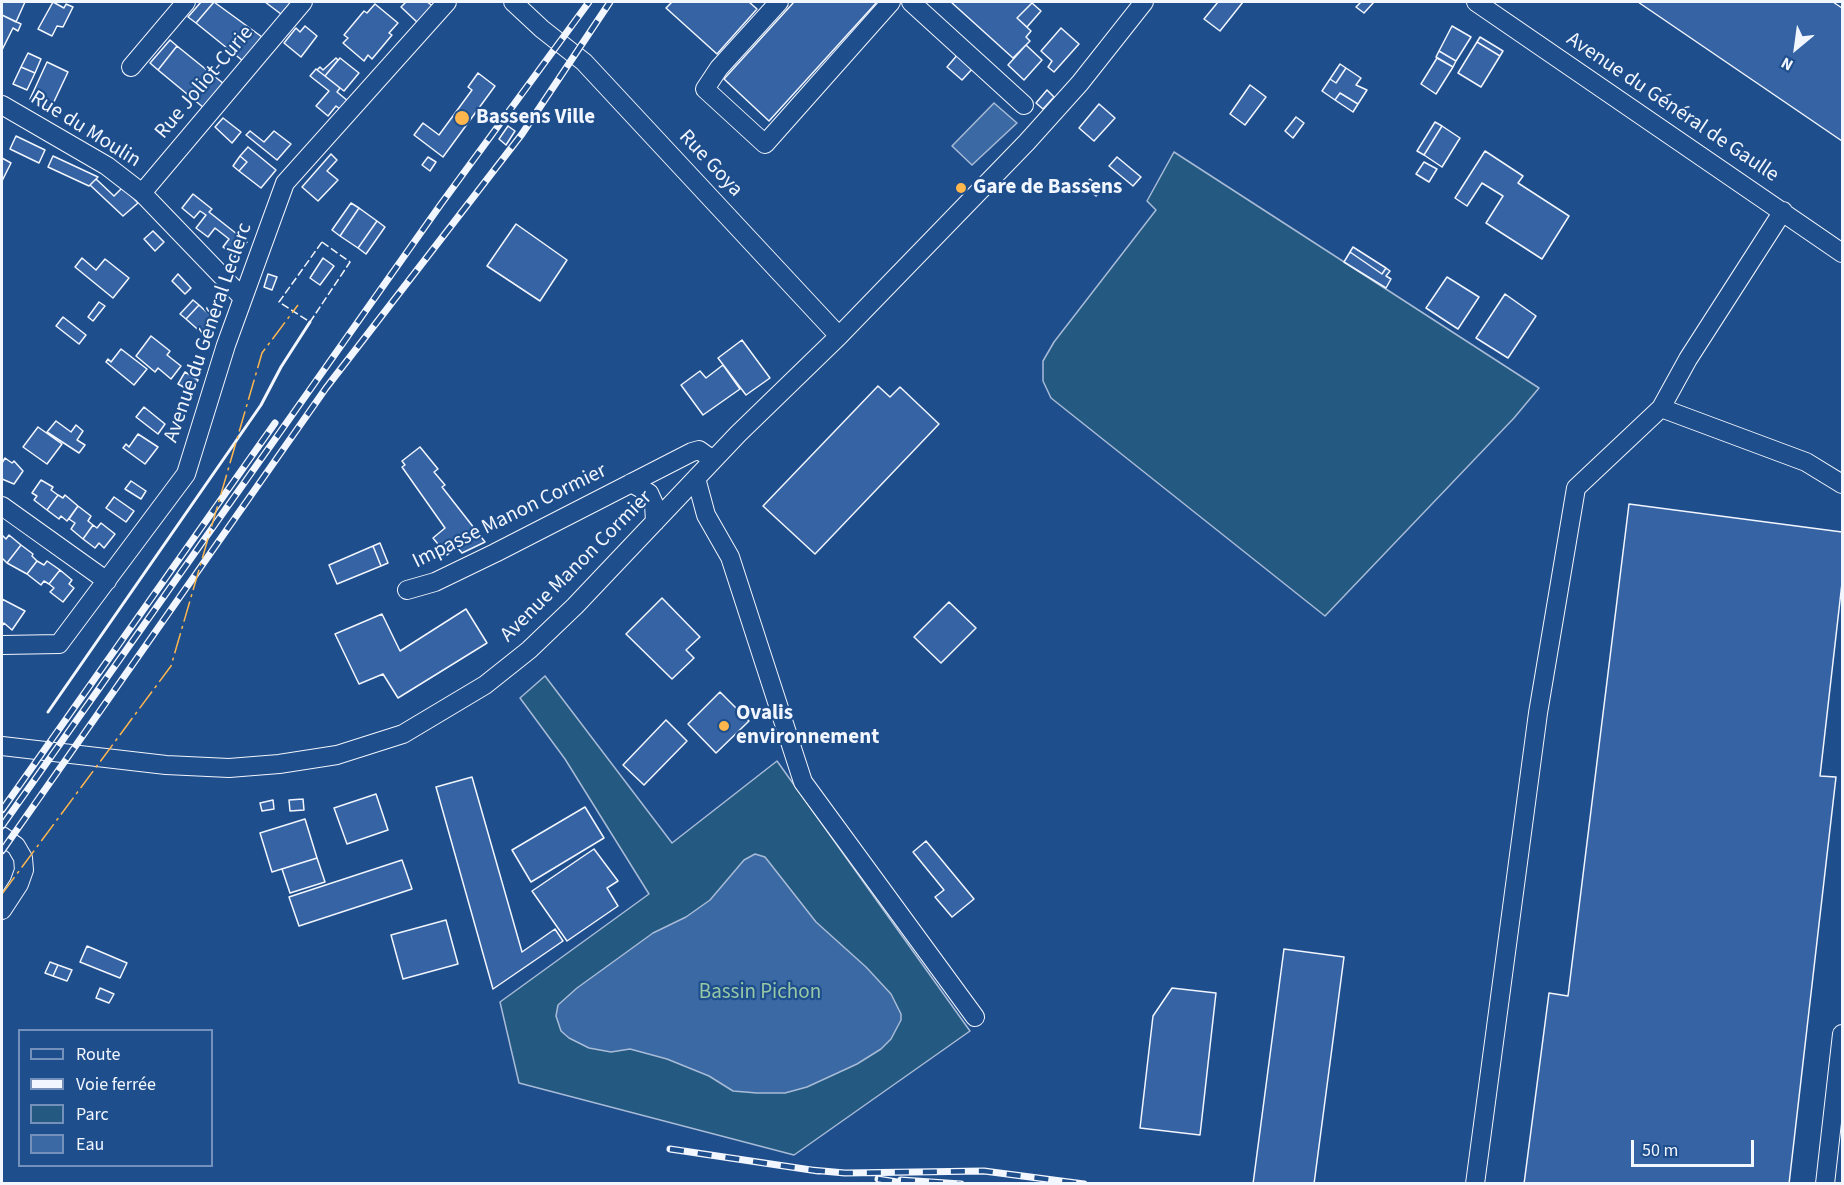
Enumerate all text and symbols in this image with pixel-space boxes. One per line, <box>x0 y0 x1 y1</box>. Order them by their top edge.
north arrow <box>1766 18 1826 78</box>
street label: Rue Joliot-Curie <box>150 21 260 145</box>
street label: Avenue du Général de Gaulle <box>1561 27 1783 189</box>
text: N <box>1777 52 1797 76</box>
street label: Rue du Moulin <box>25 86 145 174</box>
place label: Bassens Ville <box>476 105 595 131</box>
marker: Bassens Ville <box>453 109 471 127</box>
street label: Rue Goya <box>673 125 747 203</box>
place label: Gare de Bassens <box>973 175 1122 201</box>
marker: Gare de Bassens <box>954 181 968 195</box>
street label: Avenue du Général Leclerc <box>160 220 258 446</box>
street label: Impasse Manon Cormier <box>409 459 611 575</box>
street label: Avenue Manon Cormier <box>496 486 658 648</box>
place label: Ovalis environnement <box>736 701 879 751</box>
marker: Ovalis environnement <box>717 719 731 733</box>
park label: Bassin Pichon <box>699 980 821 1006</box>
legend <box>18 1029 213 1167</box>
text: Route <box>76 1042 120 1067</box>
text: Voie ferrée <box>76 1072 156 1097</box>
text: Parc <box>76 1102 109 1127</box>
scale bar <box>1634 1128 1757 1166</box>
text: Eau <box>76 1132 104 1157</box>
text: 50 m <box>1642 1138 1678 1163</box>

